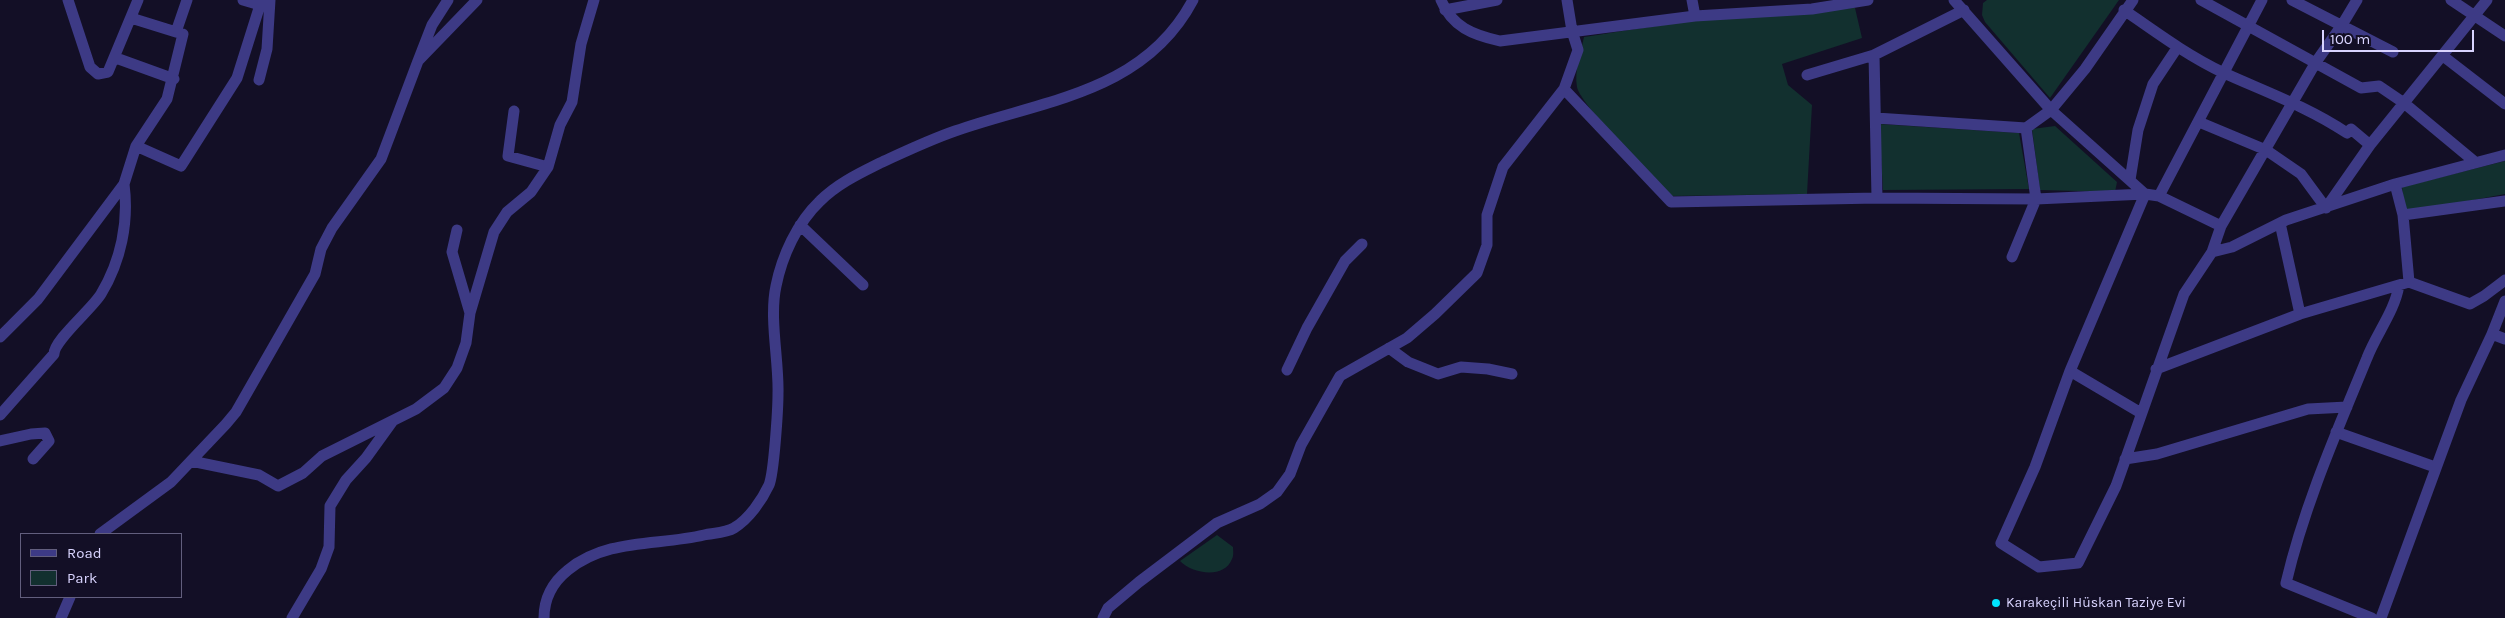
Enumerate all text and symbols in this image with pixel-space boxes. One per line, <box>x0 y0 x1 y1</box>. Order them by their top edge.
scale bar <box>2325 20 2478 52</box>
text: 100 m <box>2330 30 2370 48</box>
legend <box>20 533 182 598</box>
text: Road <box>67 544 102 562</box>
text: Park <box>67 569 97 587</box>
place label: Karakeçili Hüskan Taziye Evi <box>2006 595 2186 611</box>
marker: Karakeçili Hüskan Taziye Evi <box>1990 597 2002 609</box>

